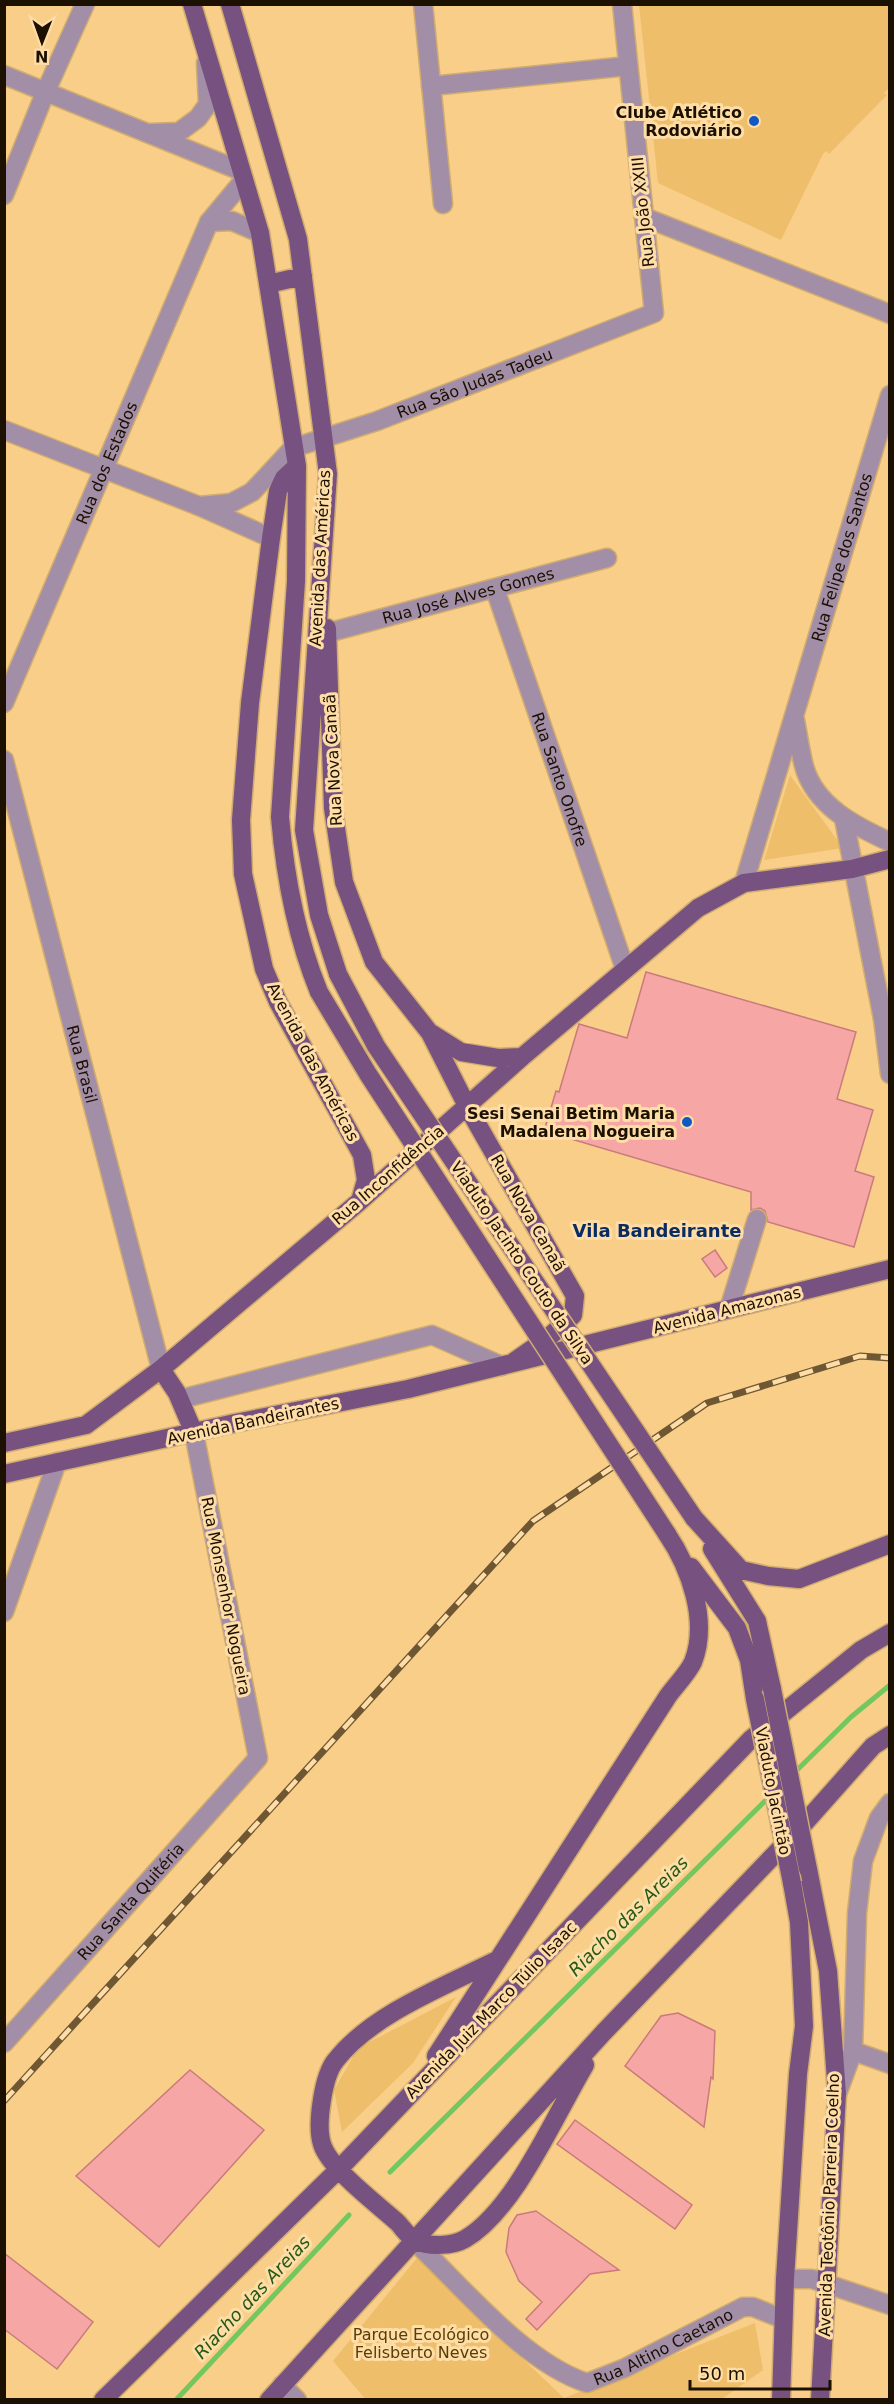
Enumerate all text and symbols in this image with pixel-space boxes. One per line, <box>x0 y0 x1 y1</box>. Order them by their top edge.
north arrow <box>12 12 72 72</box>
text: N <box>35 47 49 66</box>
place label: Clube Atlético Rodoviário <box>616 103 742 140</box>
marker: Clube Atlético Rodoviário <box>747 114 761 128</box>
street label: Rua João XXIII <box>628 156 658 268</box>
street label: Rua São Judas Tadeu <box>394 344 555 422</box>
street label: Rua dos Estados <box>72 399 141 527</box>
street label: Avenida das Américas <box>306 469 334 647</box>
street label: Rua Felipe dos Santos <box>807 470 876 644</box>
street label: Rua José Alves Gomes <box>380 563 556 627</box>
street label: Rua Nova Canaã <box>320 693 346 827</box>
street label: Rua Santo Onofre <box>528 709 592 849</box>
street label: Avenida das Américas <box>263 980 363 1144</box>
street label: Rua Brasil <box>63 1023 102 1105</box>
place label: Sesi Senai Betim Maria Madalena Nogueira <box>467 1104 675 1141</box>
marker: Sesi Senai Betim Maria Madalena Nogueira <box>680 1115 694 1129</box>
street label: Rua Inconfidência <box>328 1121 448 1229</box>
street label: Rua Nova Canaã <box>487 1151 569 1275</box>
street label: Viaduto Jacinto Couto da Silva <box>447 1158 597 1368</box>
district label: Vila Bandeirante <box>573 1220 741 1241</box>
street label: Avenida Amazonas <box>651 1282 803 1338</box>
street label: Avenida Bandeirantes <box>165 1393 341 1449</box>
street label: Rua Monsenhor Nogueira <box>197 1495 255 1697</box>
street label: Viaduto Jacintão <box>751 1725 795 1857</box>
street label: Rua Santa Quitéria <box>73 1839 188 1964</box>
water label: Riacho das Areias <box>564 1852 692 1980</box>
street label: Avenida Juiz Marco Túlio Isaac <box>402 1918 580 2102</box>
street label: Avenida Teotônio Parreira Coelho <box>815 2073 843 2337</box>
water label: Riacho das Areias <box>190 2231 314 2363</box>
street label: Rua Altino Caetano <box>591 2304 736 2389</box>
park label: Parque Ecológico Felisberto Neves <box>353 2325 489 2362</box>
scale bar <box>690 2353 830 2391</box>
text: 50 m <box>699 2363 745 2384</box>

